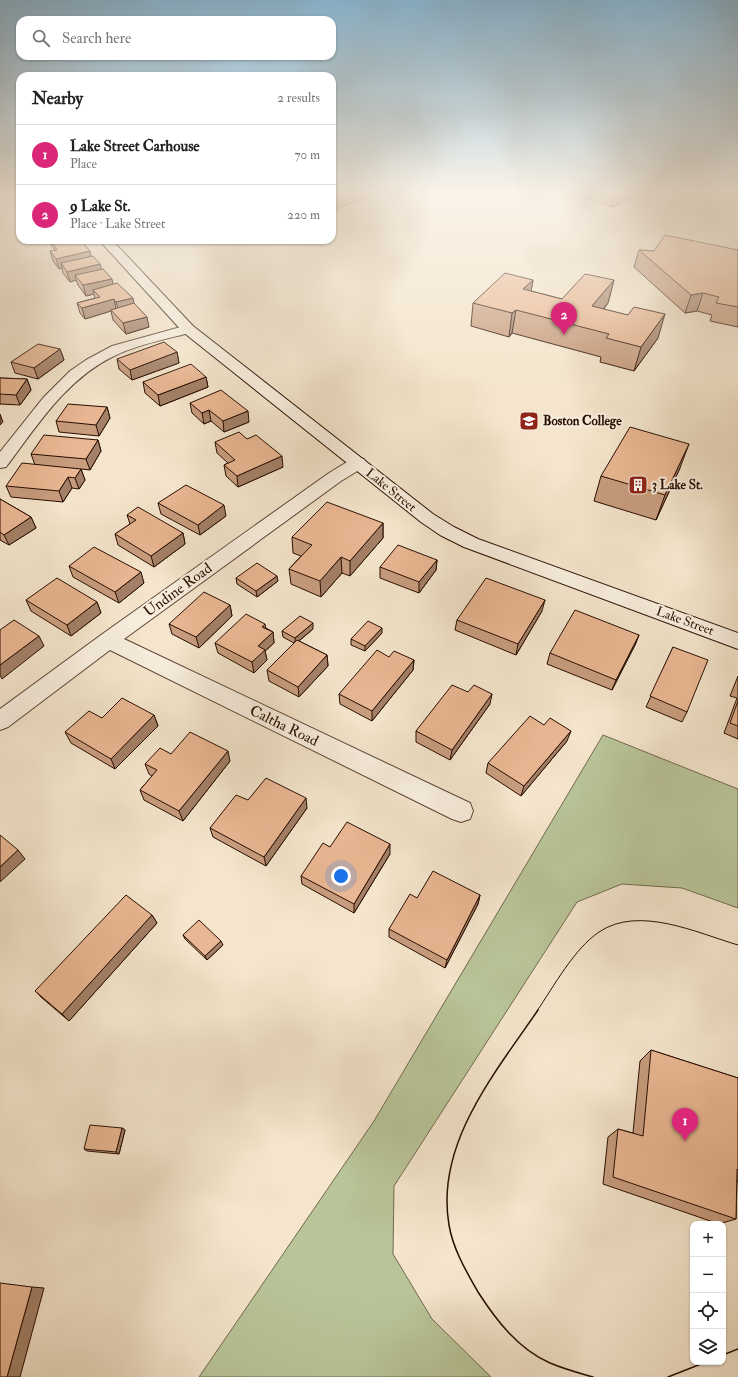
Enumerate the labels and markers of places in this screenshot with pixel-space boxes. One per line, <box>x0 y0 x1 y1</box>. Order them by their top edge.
pin: 2 <box>551 302 577 335</box>
school or university icon: Boston College <box>518 410 540 432</box>
place label: Boston College <box>543 413 622 430</box>
building icon: 3 Lake St. <box>627 474 649 496</box>
place label: 3 Lake St. <box>652 477 703 493</box>
pin: 1 <box>672 1108 698 1141</box>

